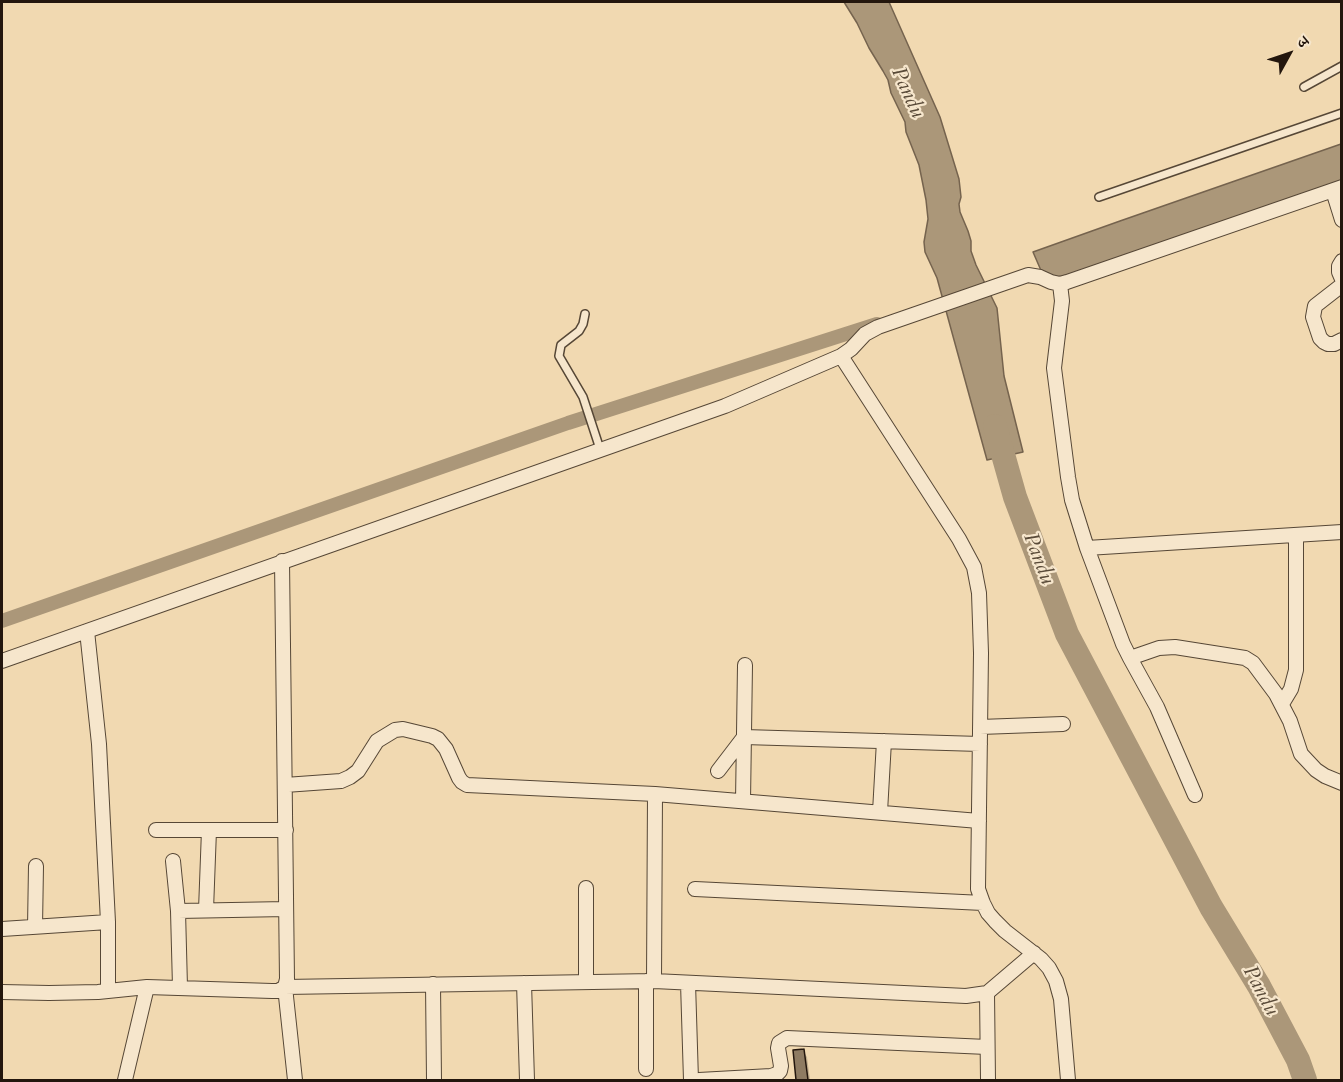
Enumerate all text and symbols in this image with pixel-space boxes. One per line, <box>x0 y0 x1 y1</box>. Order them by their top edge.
north arrow <box>1259 24 1319 84</box>
text: उ <box>1292 32 1314 53</box>
water label: Pandu <box>885 64 929 122</box>
water label: Pandu <box>1017 530 1059 588</box>
water label: Pandu <box>1236 962 1284 1020</box>

